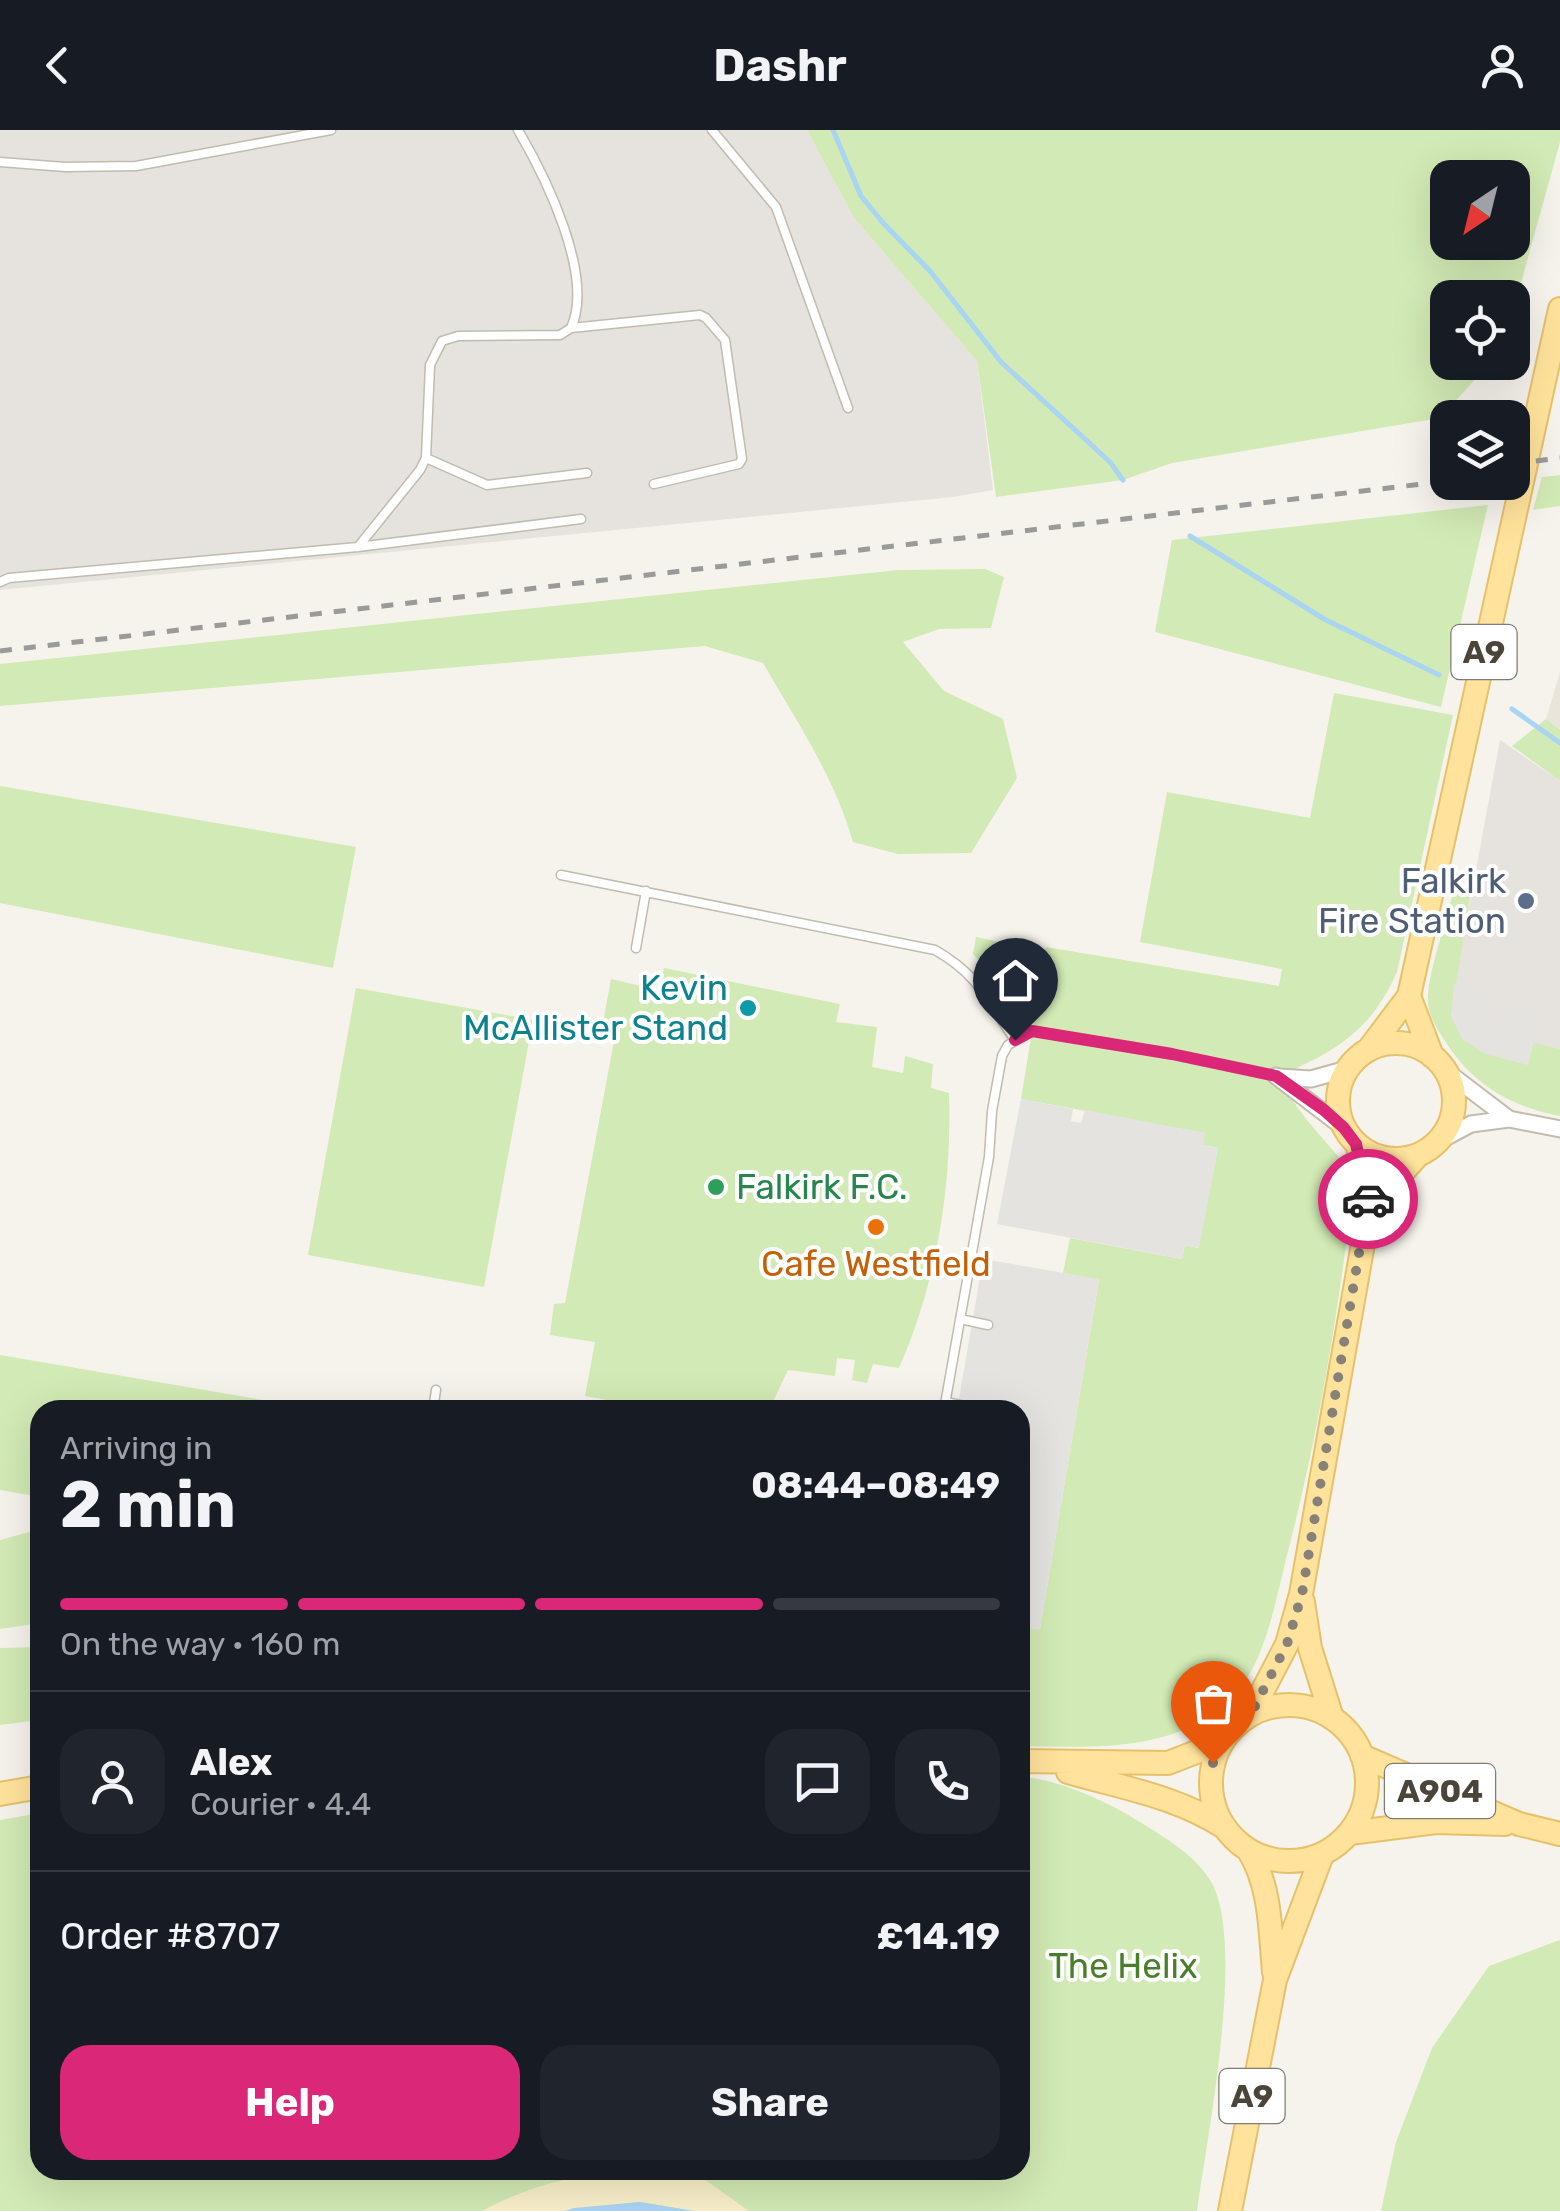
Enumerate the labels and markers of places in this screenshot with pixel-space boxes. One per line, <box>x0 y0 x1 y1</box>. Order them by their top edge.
place label: Falkirk Fire Station <box>1318 860 1506 942</box>
marker: Falkirk Fire Station <box>1515 890 1537 912</box>
pin <box>973 938 1058 1041</box>
place label: Kevin McAllister Stand <box>463 967 728 1049</box>
marker: Kevin McAllister Stand <box>737 997 759 1019</box>
place label: Falkirk F.C. <box>736 1166 908 1208</box>
marker: Falkirk F.C. <box>705 1176 727 1198</box>
marker: Cafe Westfield <box>865 1216 887 1238</box>
place label: Cafe Westfield <box>761 1243 991 1285</box>
pin <box>1171 1661 1256 1764</box>

